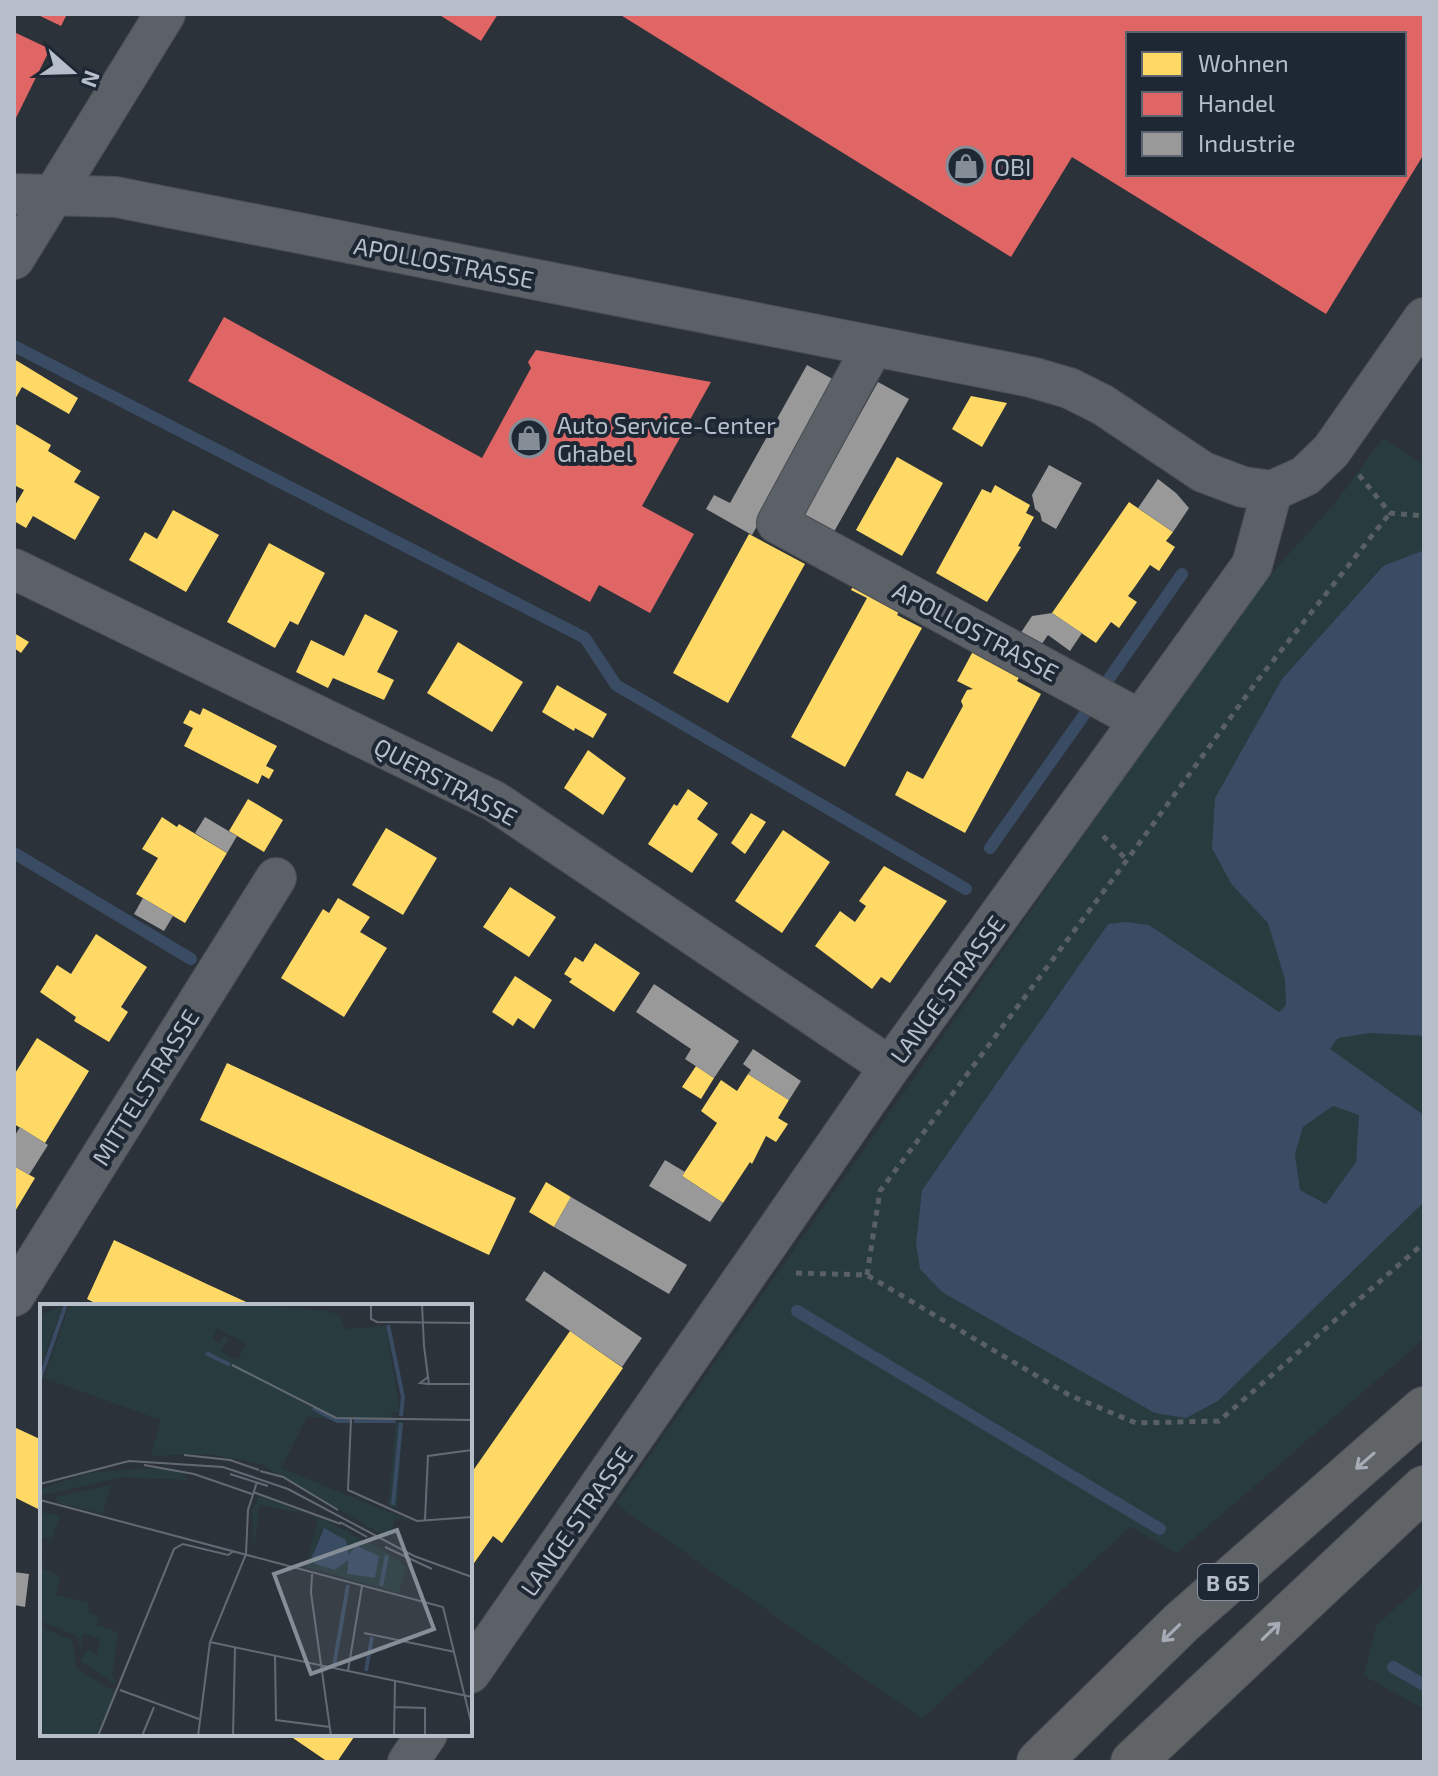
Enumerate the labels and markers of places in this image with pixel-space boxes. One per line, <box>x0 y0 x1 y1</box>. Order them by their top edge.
shop icon: OBI <box>945 145 987 187</box>
place label: OBI <box>994 152 1031 181</box>
place label: Auto Service-Center Ghabel <box>557 410 776 467</box>
shop icon: Auto Service-Center Ghabel <box>508 417 550 459</box>

